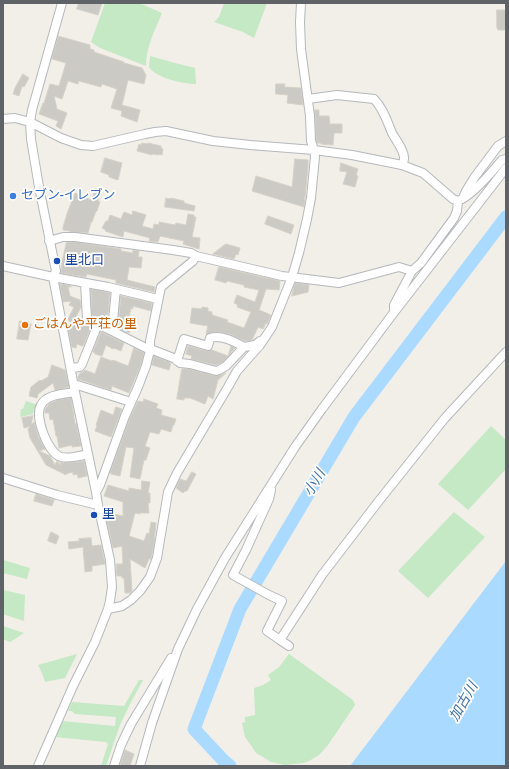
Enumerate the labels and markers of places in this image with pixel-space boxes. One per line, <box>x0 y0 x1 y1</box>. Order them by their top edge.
place label: セブン-イレブン <box>21 188 116 204</box>
marker: セブン-イレブン <box>8 191 18 201</box>
place label: 里北口 <box>65 253 104 269</box>
marker: 里北口 <box>52 256 62 266</box>
place label: ごはんや平荘の里 <box>33 317 137 333</box>
marker: ごはんや平荘の里 <box>20 320 30 330</box>
place label: 里 <box>102 507 115 523</box>
marker: 里 <box>89 510 99 520</box>

